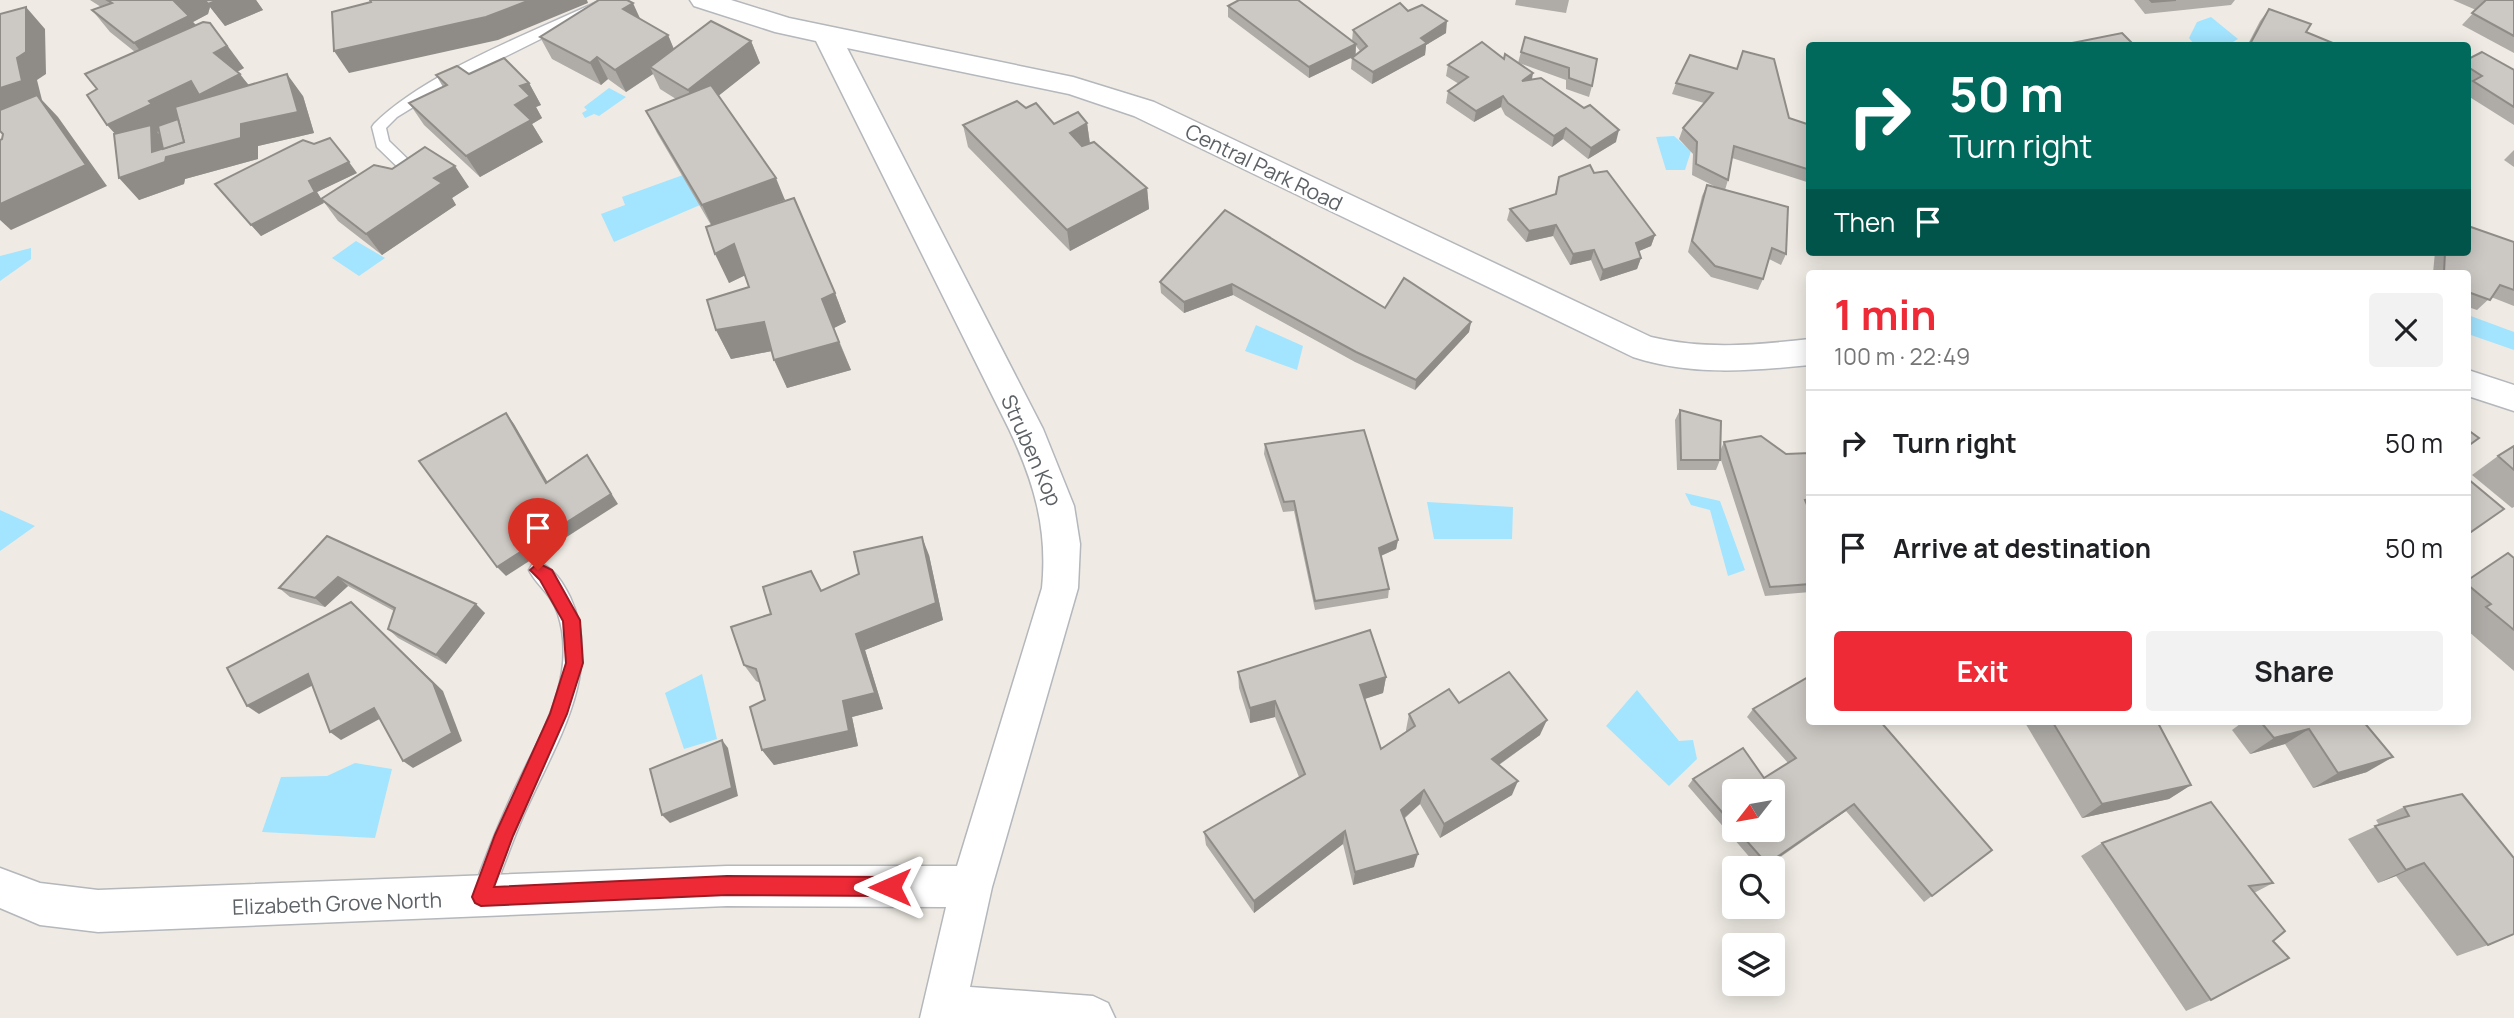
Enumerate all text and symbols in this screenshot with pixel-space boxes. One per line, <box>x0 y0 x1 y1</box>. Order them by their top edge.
text: 50 m <box>1949 60 2064 127</box>
icon: right <box>1834 70 1925 161</box>
street label: Central Park Road <box>1181 117 1347 217</box>
text: Turn right <box>1949 124 2092 168</box>
icon: arrive <box>1909 203 1947 241</box>
text: Then <box>1834 204 1895 240</box>
text: 1 min <box>1834 285 1937 343</box>
button: close <box>2369 293 2443 367</box>
text: 100 m · 22:49 <box>1834 340 1970 372</box>
street label: Struben Kop <box>995 390 1069 510</box>
icon: right <box>1834 424 1872 462</box>
text: Turn right <box>1893 425 2017 461</box>
text: 50 m <box>2385 425 2443 461</box>
pin <box>508 498 568 570</box>
icon: arrive <box>519 509 557 547</box>
icon: arrive <box>1834 529 1872 567</box>
text: Arrive at destination <box>1893 530 2151 566</box>
text: 50 m <box>2385 530 2443 566</box>
button: Exit <box>1834 631 2132 711</box>
button: Share <box>2146 631 2443 711</box>
north arrow <box>1722 779 1785 842</box>
map controls <box>1722 779 1785 996</box>
position arrow <box>853 850 927 924</box>
button: search <box>1722 856 1785 919</box>
street label: Elizabeth Grove North <box>232 885 442 921</box>
button: layers <box>1722 933 1785 996</box>

